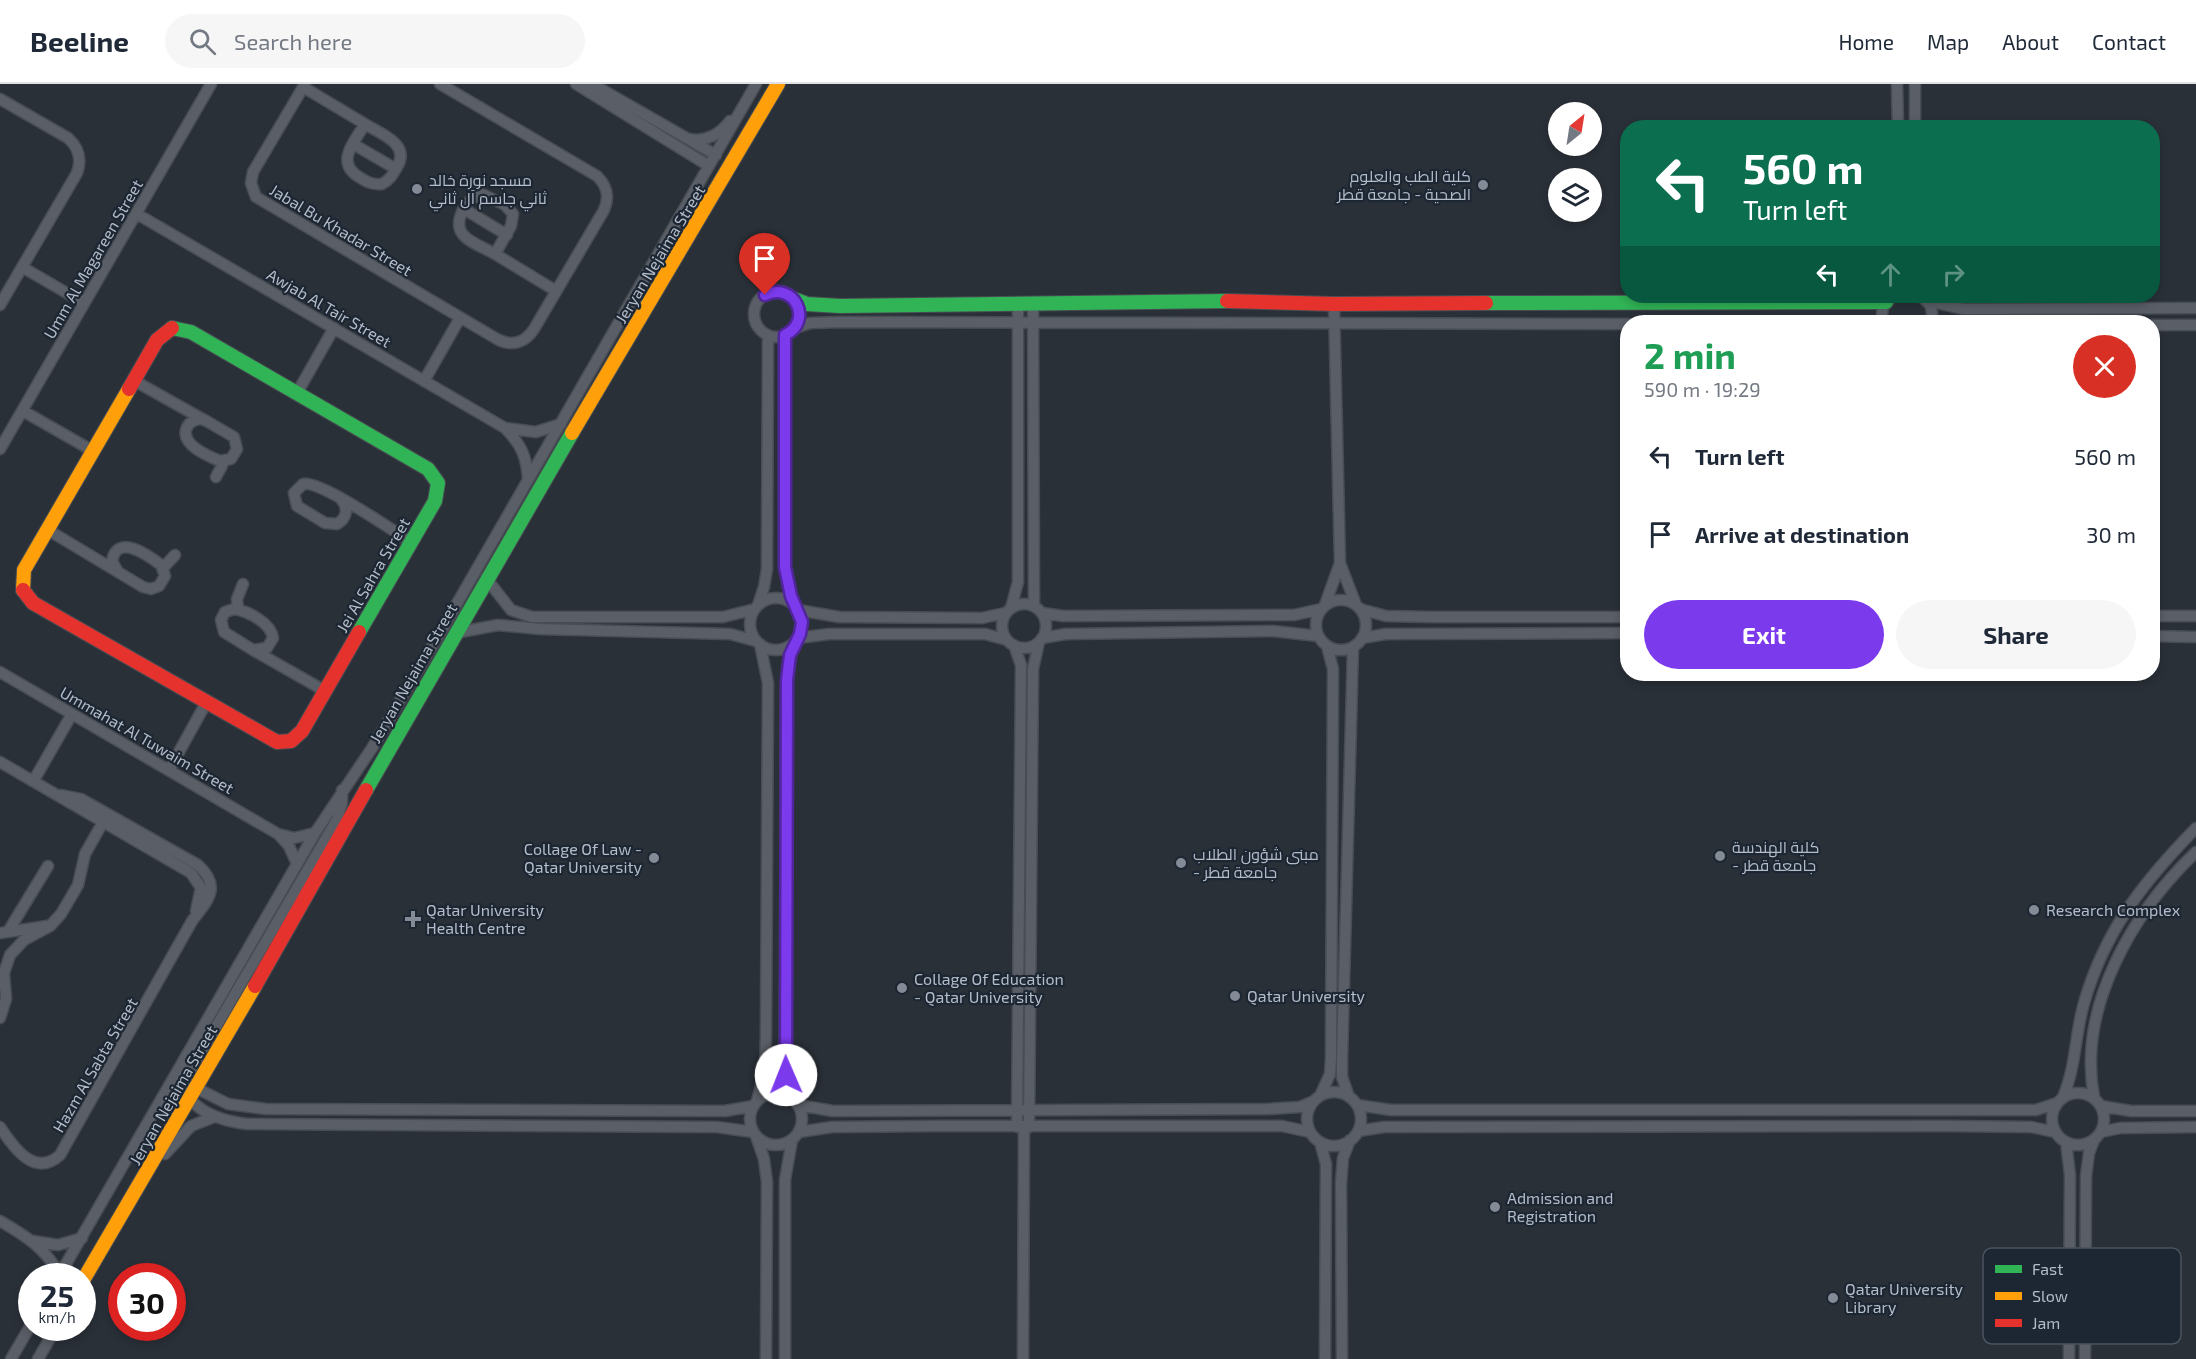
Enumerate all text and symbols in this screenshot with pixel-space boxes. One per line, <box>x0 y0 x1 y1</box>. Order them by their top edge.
search box <box>165 14 585 68</box>
text: Beeline <box>30 24 129 58</box>
icon: search <box>186 25 219 58</box>
text: Search here <box>234 28 352 54</box>
text: Home <box>1838 29 1894 54</box>
text: Map <box>1927 29 1969 54</box>
text: About <box>2002 29 2059 54</box>
text: Contact <box>2092 29 2166 54</box>
north arrow <box>1548 102 1602 156</box>
map controls <box>1548 102 1602 222</box>
text: 560 m <box>1743 142 1864 192</box>
icon: left <box>1644 144 1722 222</box>
place label: كلية الطب والعلوم الصحية - جامعة قطر <box>1336 166 1471 204</box>
button: layers <box>1548 168 1602 222</box>
place label: مسجد نورة خالد ثاني جاسم آل ثاني <box>429 170 548 212</box>
street label: Umm Al Magareen Street <box>39 176 146 342</box>
marker: كلية الطب والعلوم الصحية - جامعة قطر <box>1476 178 1490 192</box>
street label: Jabal Bu Khadar Street <box>267 180 416 280</box>
street label: Jeryan Nejaima Street <box>611 181 709 327</box>
marker: مسجد نورة خالد ثاني جاسم آل ثاني <box>410 182 424 196</box>
text: Turn left <box>1743 193 1847 225</box>
pin <box>739 233 790 295</box>
icon: arrive <box>748 242 781 275</box>
icon: left <box>1811 258 1844 291</box>
icon: ahead <box>1874 258 1907 291</box>
icon: right <box>1937 258 1970 291</box>
street label: Awjab Al Tair Street <box>263 264 395 352</box>
text: 2 min <box>1644 333 1736 376</box>
button: close <box>2073 335 2136 398</box>
text: 590 m · 19:29 <box>1644 377 1761 401</box>
icon: left <box>1644 440 1677 473</box>
text: Turn left <box>1695 443 1784 469</box>
text: 560 m <box>2074 443 2136 469</box>
street label: Jei Al Sahra Street <box>332 514 413 636</box>
icon: arrive <box>1644 518 1677 551</box>
text: Arrive at destination <box>1695 521 1909 547</box>
text: 30 m <box>2086 521 2136 547</box>
street label: Jeryan Nejaima Street <box>365 600 461 746</box>
button: Exit <box>1644 600 1884 669</box>
button: Share <box>1896 600 2136 669</box>
street label: Ummahat Al Tuwaim Street <box>57 682 237 797</box>
place label: كلية الهندسة - جامعة قطر <box>1732 837 1819 875</box>
place label: Collage Of Law - Qatar University <box>524 839 643 877</box>
place label: مبنى شؤون الطلاب - جامعة قطر <box>1193 844 1319 882</box>
marker: كلية الهندسة - جامعة قطر <box>1713 849 1727 863</box>
marker: Collage Of Law - Qatar University <box>647 851 661 865</box>
marker: مبنى شؤون الطلاب - جامعة قطر <box>1174 856 1188 870</box>
place label: Qatar University Health Centre <box>426 900 545 937</box>
place label: Research Complex <box>2046 900 2181 919</box>
marker: Research Complex <box>2027 903 2041 917</box>
marker: Qatar University Health Centre <box>404 910 422 928</box>
place label: Collage Of Education - Qatar University <box>914 969 1064 1007</box>
marker: Collage Of Education - Qatar University <box>895 981 909 995</box>
place label: Qatar University <box>1247 986 1366 1006</box>
marker: Qatar University <box>1228 989 1242 1003</box>
street label: Hazm Al Sabta Street <box>48 994 141 1136</box>
street label: Jeryan Nejaima Street <box>125 1022 221 1168</box>
position arrow <box>754 1043 818 1107</box>
place label: Admission and Registration <box>1507 1188 1614 1225</box>
marker: Admission and Registration <box>1488 1200 1502 1214</box>
legend <box>1983 1248 2181 1344</box>
text: Fast <box>2032 1259 2063 1278</box>
speed limit sign: 30 <box>108 1263 186 1341</box>
text: 25 <box>40 1277 74 1313</box>
place label: Qatar University Library <box>1845 1279 1964 1316</box>
text: Slow <box>2032 1286 2068 1305</box>
marker: Qatar University Library <box>1826 1291 1840 1305</box>
text: km/h <box>38 1308 76 1326</box>
text: Jam <box>2032 1313 2060 1332</box>

